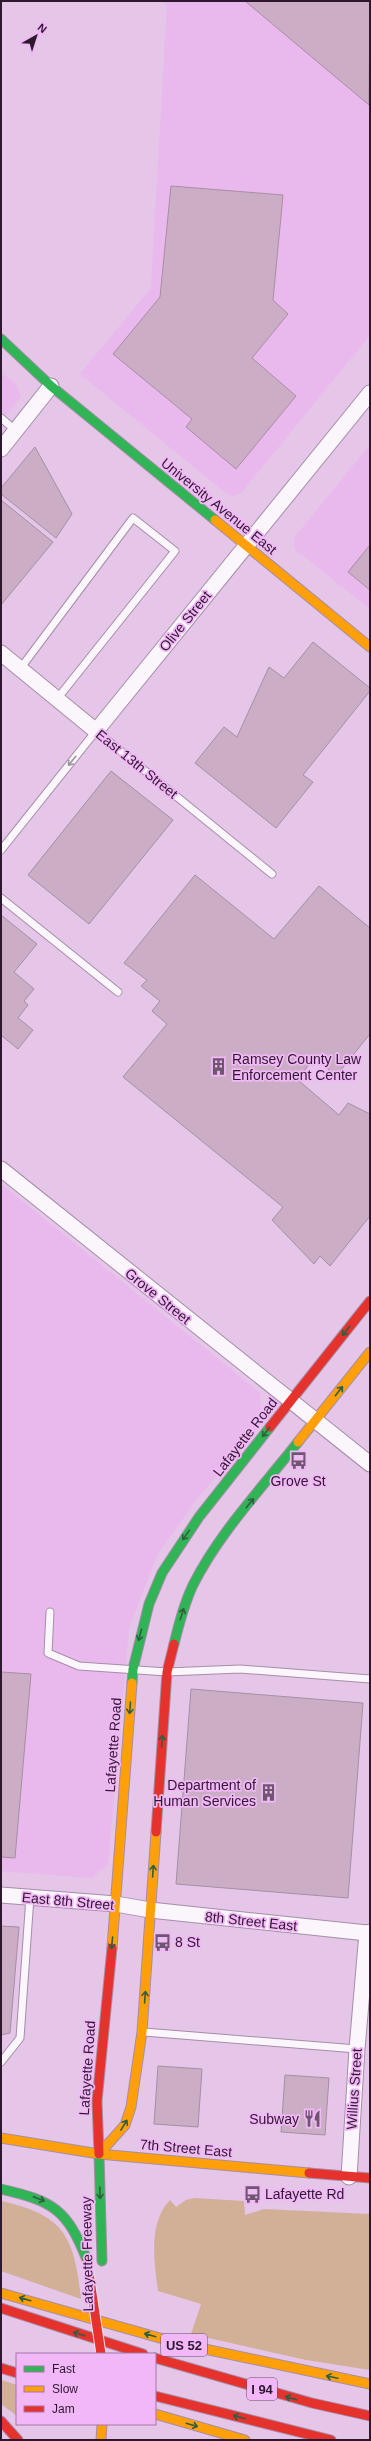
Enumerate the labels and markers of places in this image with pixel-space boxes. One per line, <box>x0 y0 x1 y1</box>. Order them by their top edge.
place label: Ramsey County Law Enforcement Center <box>232 1051 362 1083</box>
building icon: Ramsey County Law Enforcement Center <box>209 1057 229 1077</box>
bus stop icon: Grove St <box>288 1451 308 1471</box>
place label: Grove St <box>270 1473 326 1489</box>
place label: Department of Human Services <box>153 1777 256 1809</box>
building icon: Department of Human Services <box>259 1783 279 1803</box>
bus stop icon: 8 St <box>152 1932 172 1952</box>
place label: 8 St <box>175 1934 200 1950</box>
restaurant icon: Subway <box>302 2109 322 2129</box>
place label: Subway <box>249 2111 299 2127</box>
bus stop icon: Lafayette Rd <box>242 2184 262 2204</box>
place label: Lafayette Rd <box>265 2186 344 2202</box>

